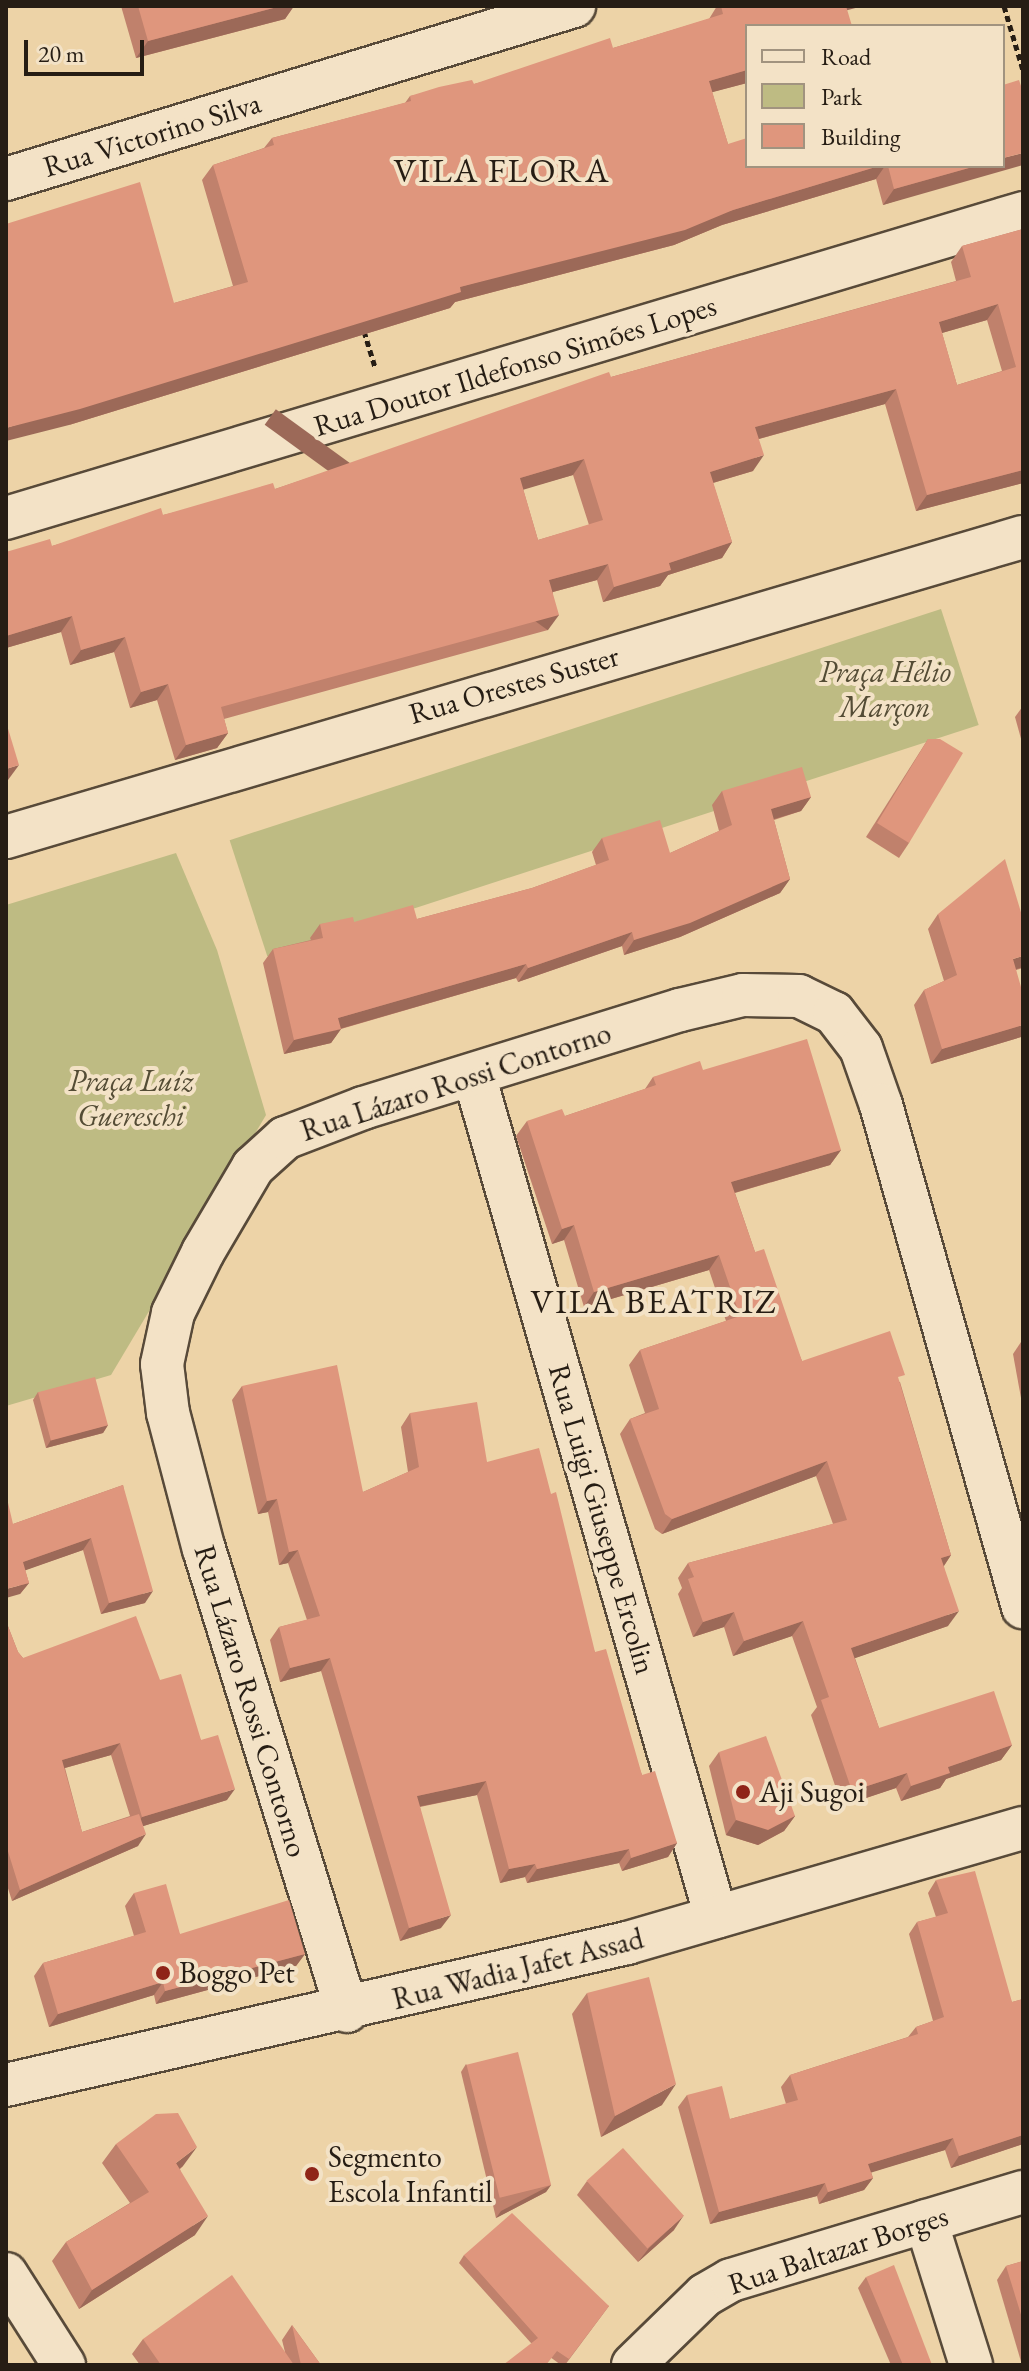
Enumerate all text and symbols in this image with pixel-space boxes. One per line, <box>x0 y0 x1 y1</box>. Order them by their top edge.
scale bar <box>28 24 148 74</box>
legend <box>745 24 1005 168</box>
text: 20 m <box>38 38 85 69</box>
text: Road <box>821 41 871 72</box>
text: Park <box>821 81 862 112</box>
street label: Rua Victorino Silva <box>39 85 265 185</box>
text: Building <box>821 121 901 152</box>
district label: VILA FLORA <box>394 151 610 191</box>
street label: Rua Doutor Ildefonso Simões Lopes <box>309 287 721 445</box>
street label: Rua Orestes Suster <box>405 638 623 732</box>
park label: Praça Hélio Marçon <box>819 654 951 724</box>
street label: Rua Lázaro Rossi Contorno <box>296 1015 616 1149</box>
park label: Praça Luíz Guereschi <box>68 1063 194 1134</box>
district label: VILA BEATRIZ <box>530 1282 778 1322</box>
street label: Rua Luigi Giuseppe Ercolin <box>540 1360 664 1678</box>
street label: Rua Lázaro Rossi Contorno <box>186 1541 316 1861</box>
place label: Aji Sugoi <box>759 1774 865 1810</box>
marker: Aji Sugoi <box>734 1783 752 1801</box>
street label: Rua Wadia Jafet Assad <box>389 1920 647 2018</box>
place label: Boggo Pet <box>179 1955 295 1991</box>
marker: Boggo Pet <box>154 1964 172 1982</box>
place label: Segmento Escola Infantil <box>328 2139 492 2210</box>
marker: Segmento Escola Infantil <box>303 2165 321 2183</box>
street label: Rua Baltazar Borges <box>724 2198 952 2302</box>

